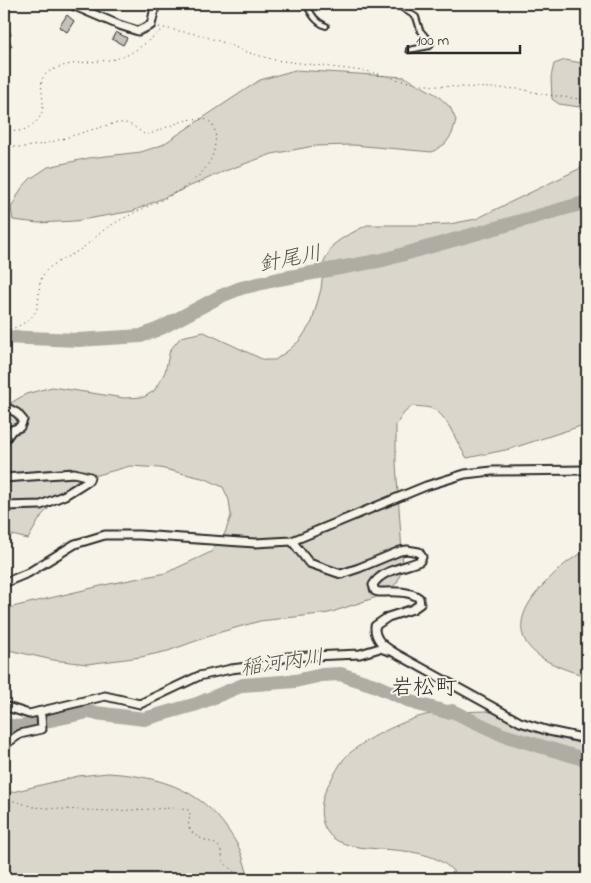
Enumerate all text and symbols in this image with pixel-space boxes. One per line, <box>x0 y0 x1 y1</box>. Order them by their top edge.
scale bar <box>408 22 521 54</box>
text: 100 m <box>416 30 449 52</box>
water label: 針尾川 <box>257 239 324 281</box>
water label: 稲河内川 <box>239 643 326 685</box>
district label: 岩松町 <box>391 673 457 705</box>

